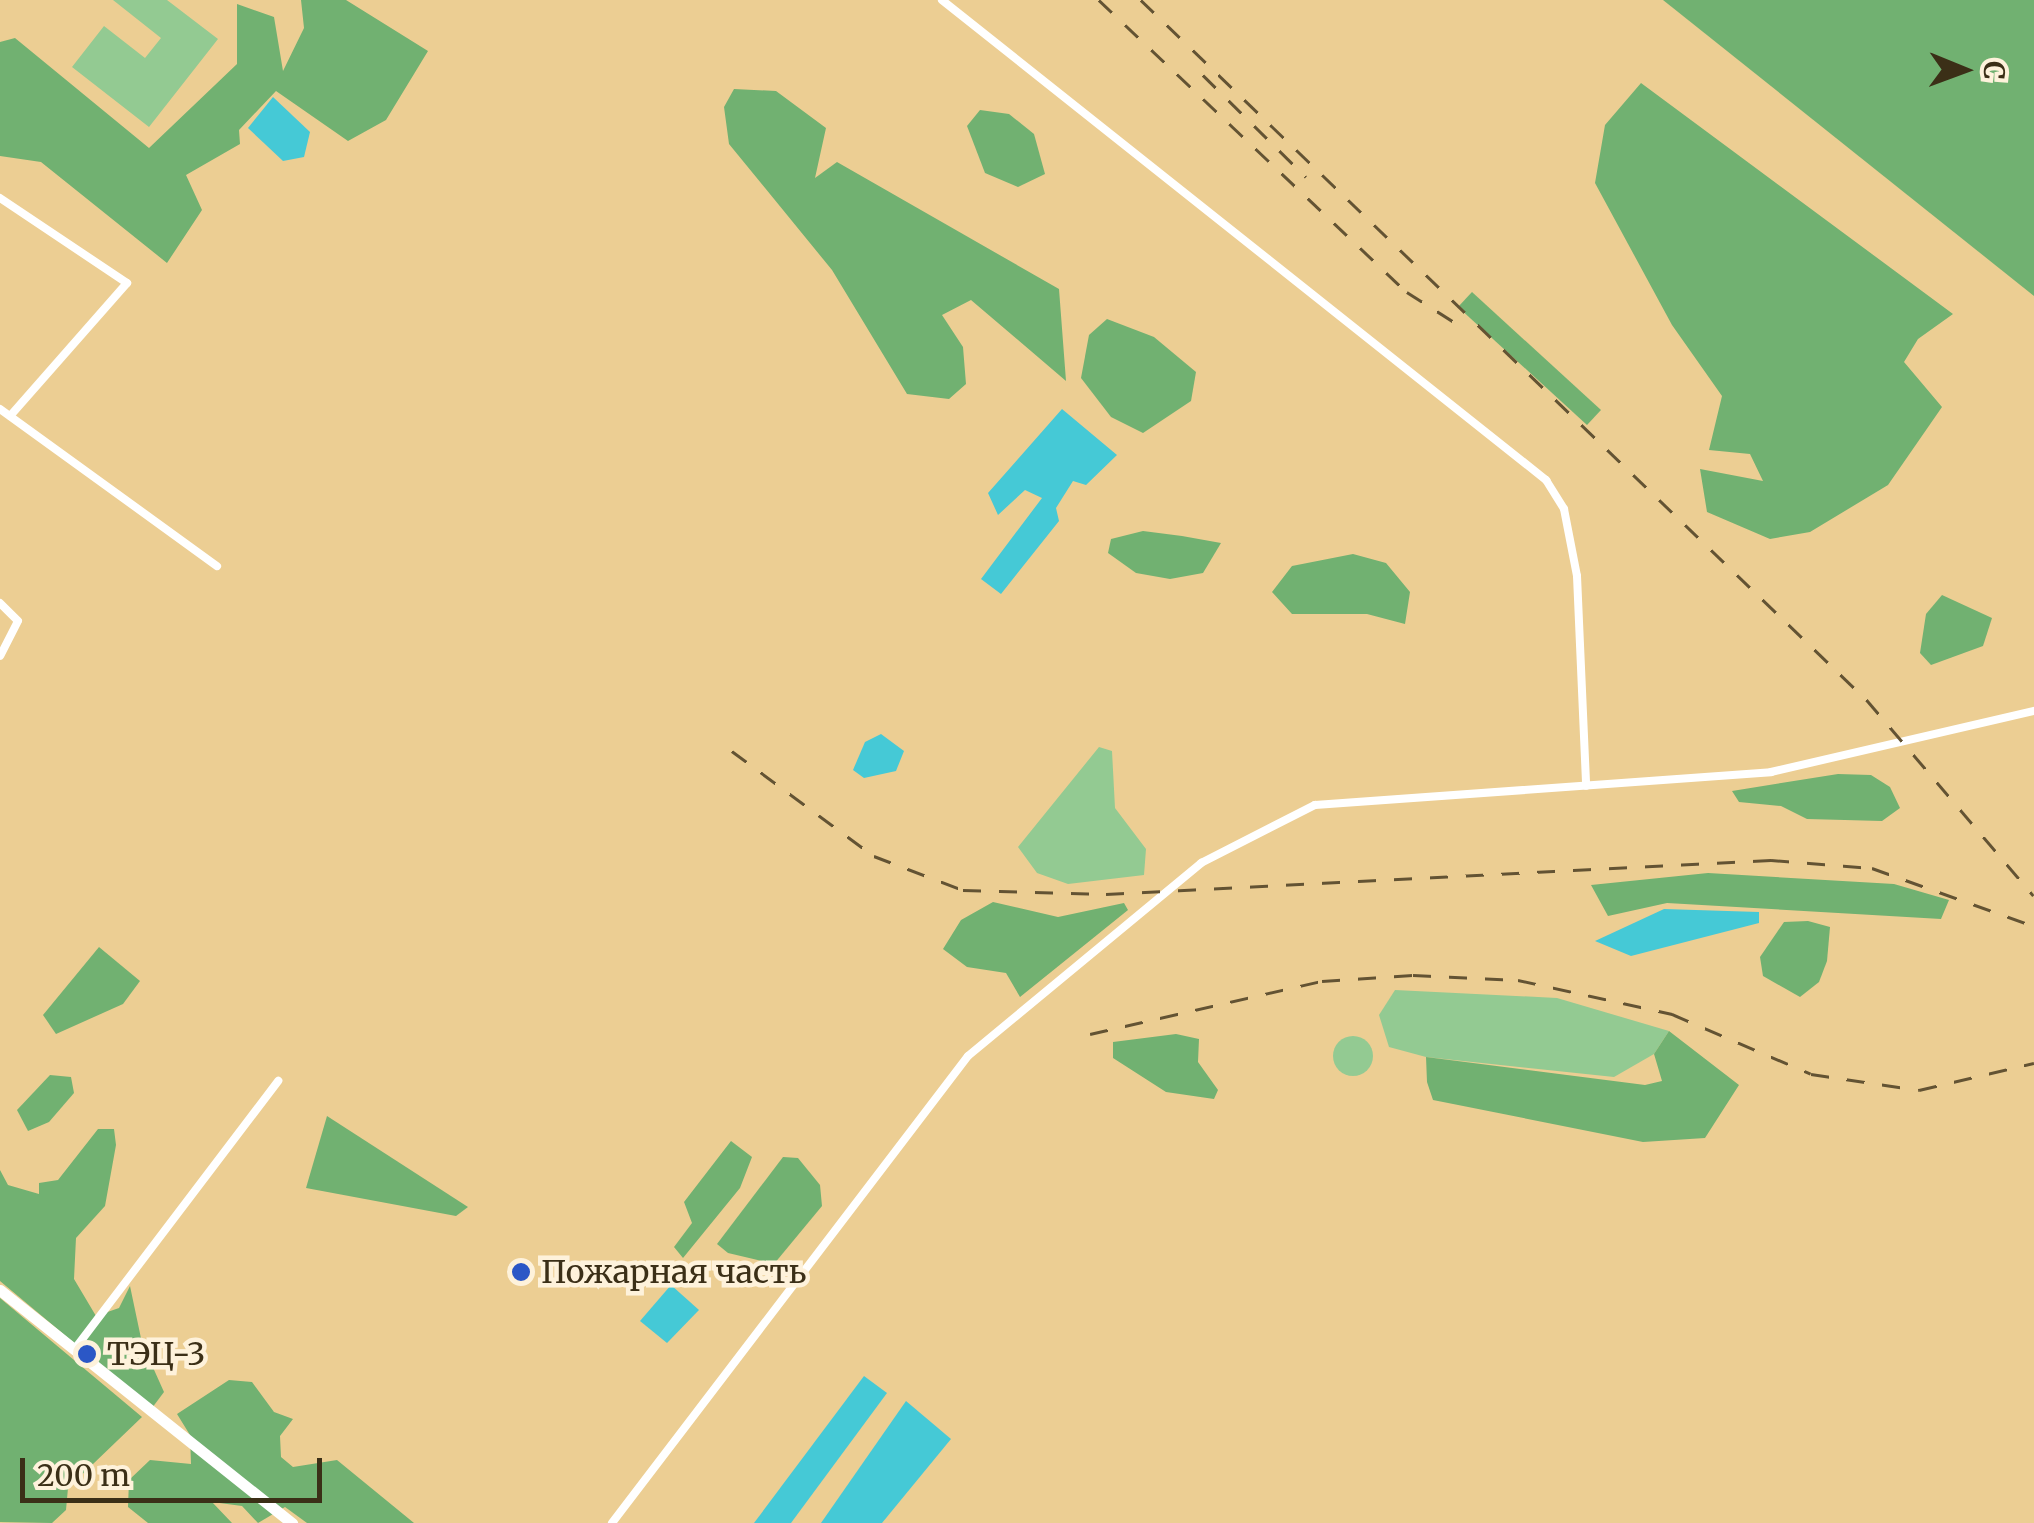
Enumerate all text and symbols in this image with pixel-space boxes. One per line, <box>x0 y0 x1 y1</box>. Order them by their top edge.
north arrow <box>1914 20 2014 120</box>
text: С <box>1976 61 2012 80</box>
place label: Пожарная часть <box>541 1253 807 1291</box>
marker: Пожарная часть <box>510 1261 532 1283</box>
place label: ТЭЦ-3 <box>107 1335 205 1373</box>
marker: ТЭЦ-3 <box>76 1343 98 1365</box>
scale bar <box>25 1438 328 1500</box>
text: 200 m <box>37 1456 130 1494</box>

